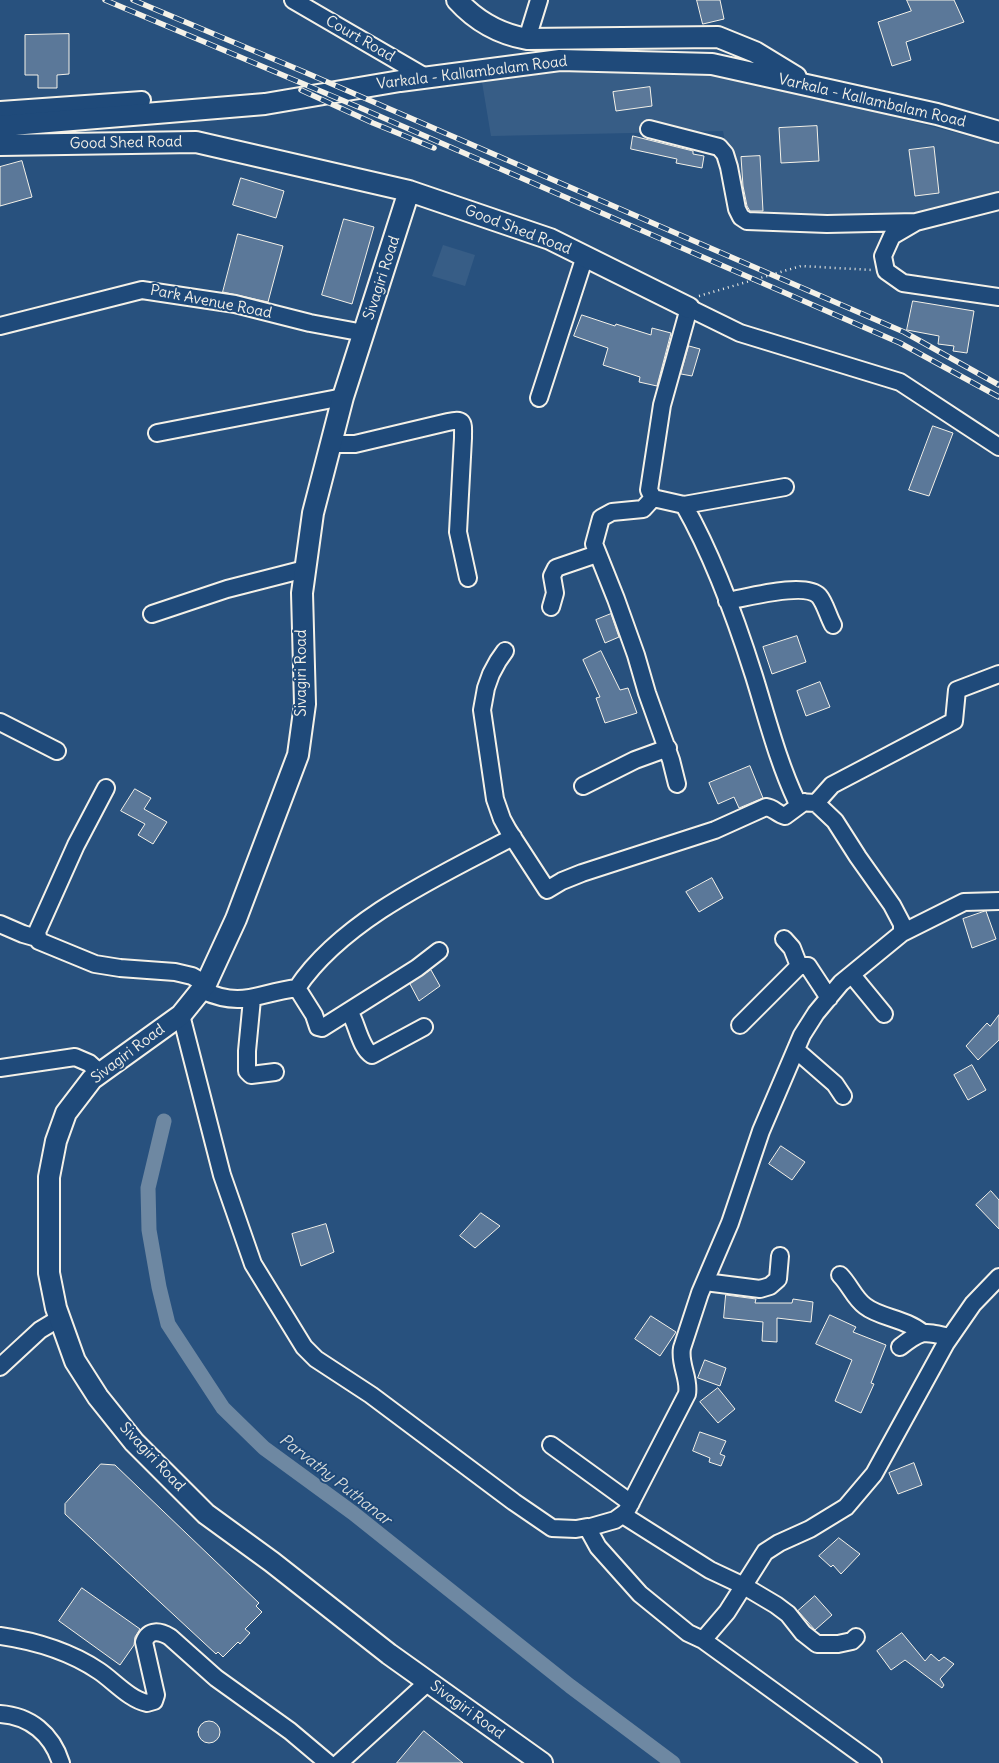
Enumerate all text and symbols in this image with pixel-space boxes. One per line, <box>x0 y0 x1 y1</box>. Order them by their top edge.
street label: Court Road <box>322 12 398 66</box>
street label: Varkala - Kallambalam Road <box>376 52 568 94</box>
street label: Varkala - Kallambalam Road <box>776 71 968 131</box>
street label: Good Shed Road <box>69 133 183 153</box>
street label: Good Shed Road <box>462 201 574 259</box>
street label: Sivagiri Road <box>360 234 404 322</box>
street label: Park Avenue Road <box>149 281 273 323</box>
street label: Sivagiri Road <box>293 629 311 717</box>
street label: Sivagiri Road <box>88 1021 168 1087</box>
street label: Sivagiri Road <box>116 1419 188 1495</box>
water label: Parvathy Puthanar <box>275 1430 395 1530</box>
street label: Sivagiri Road <box>426 1677 508 1743</box>

